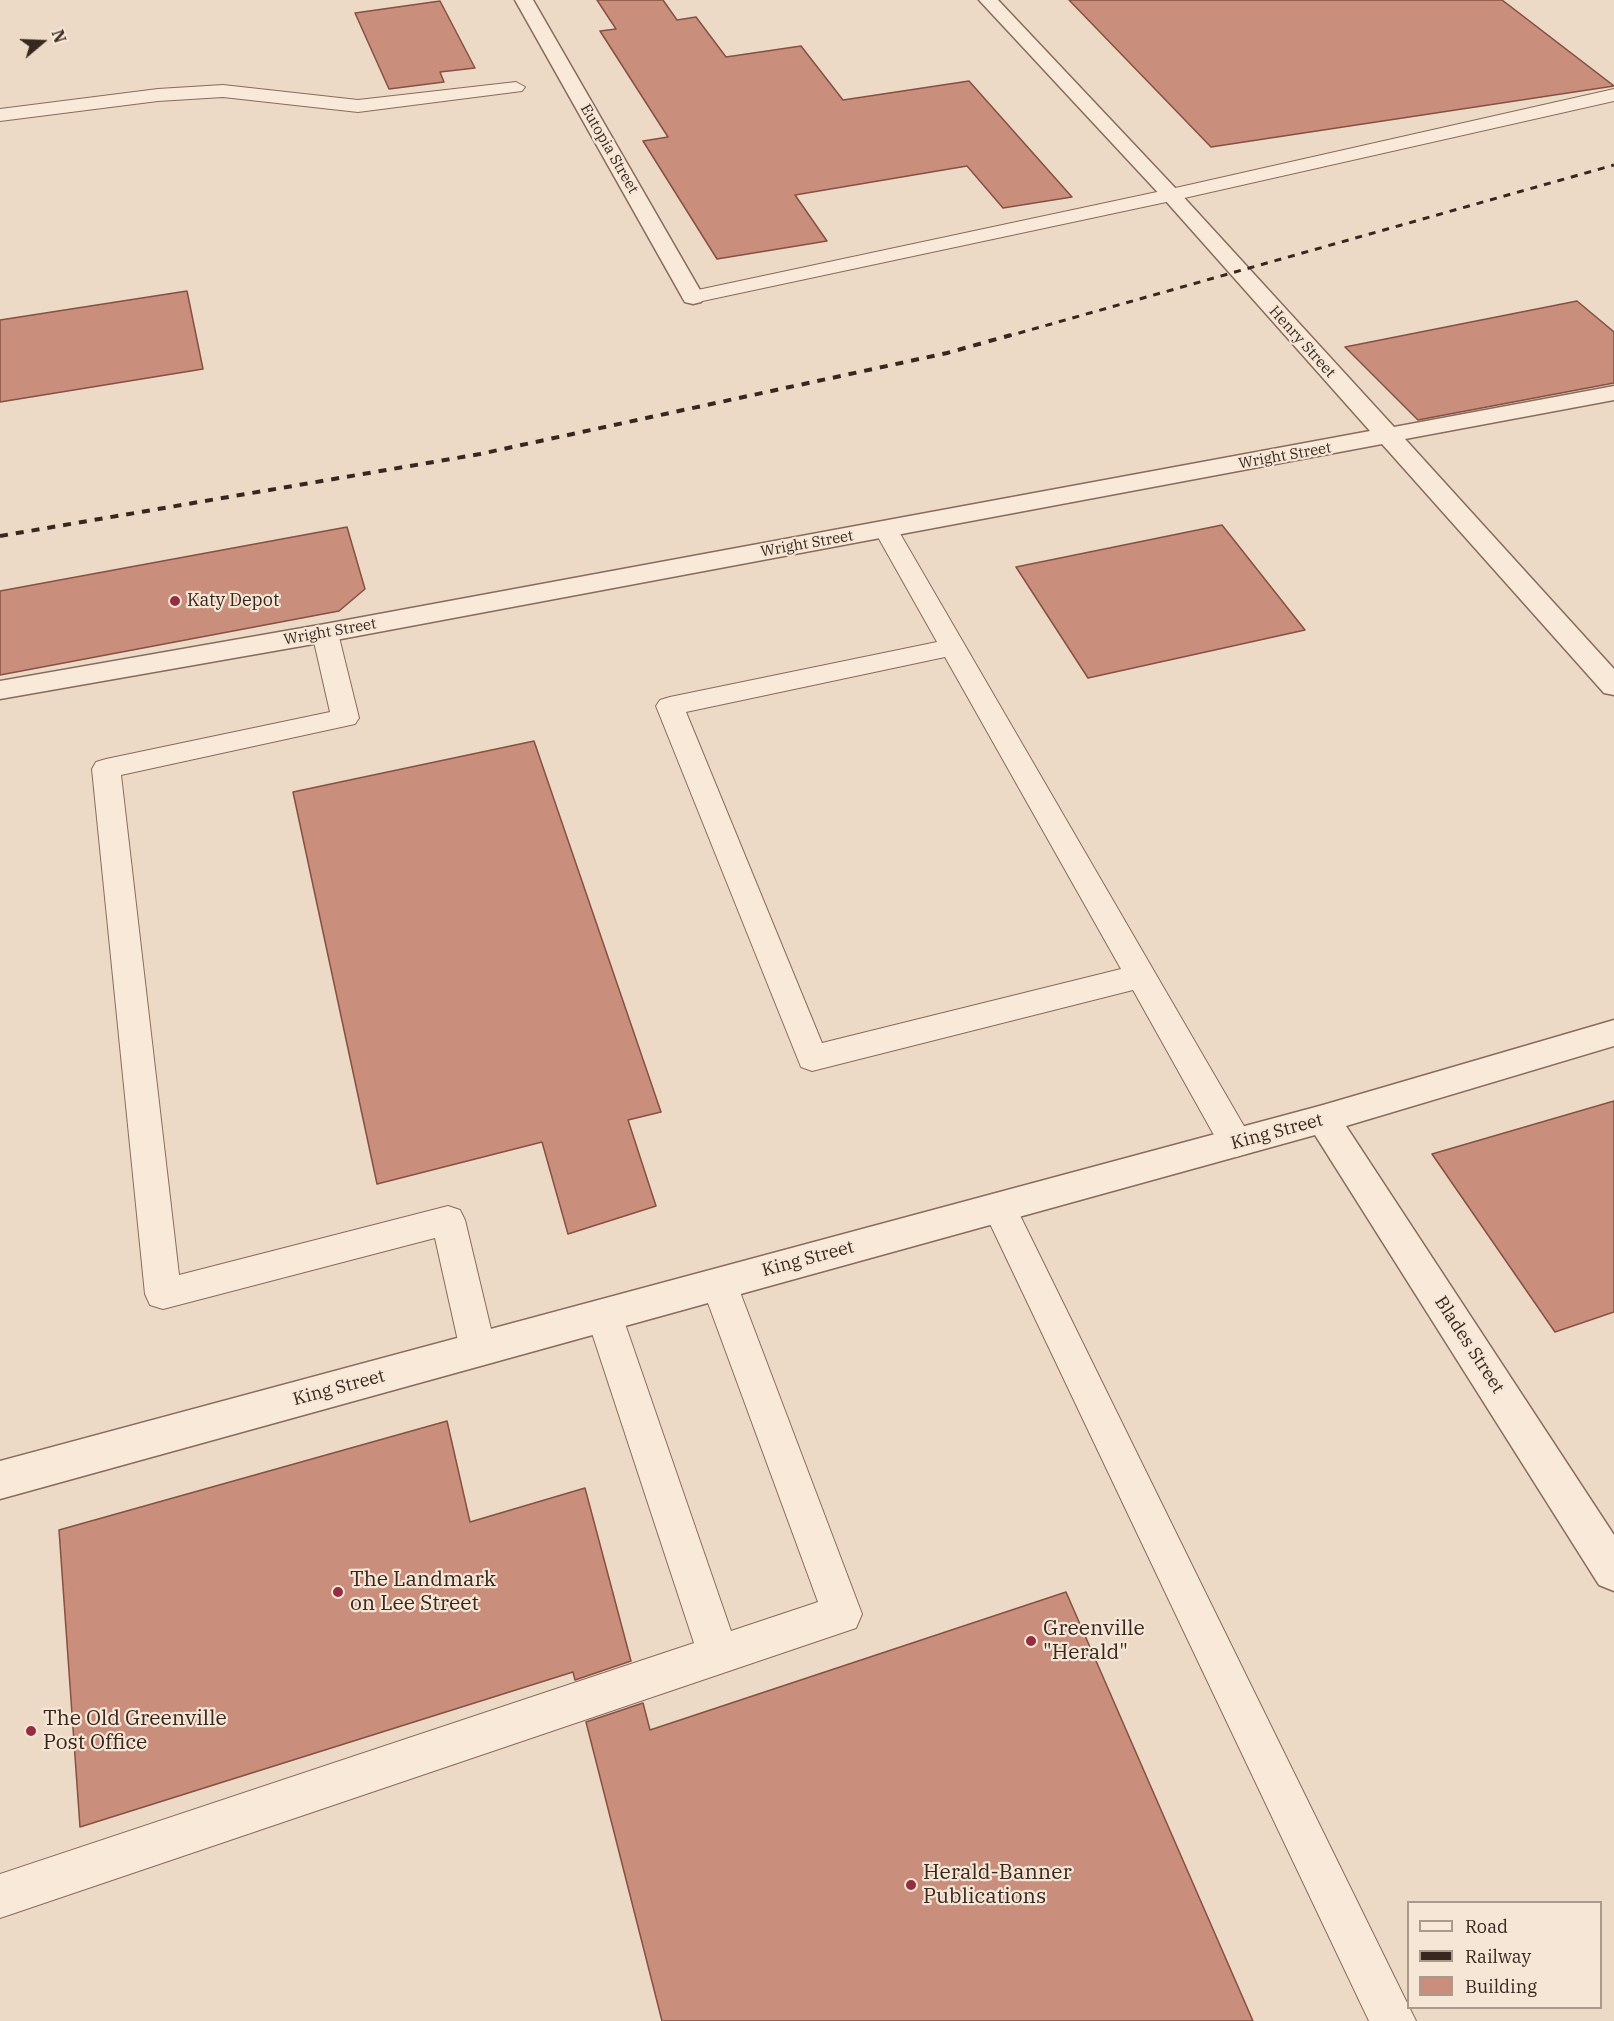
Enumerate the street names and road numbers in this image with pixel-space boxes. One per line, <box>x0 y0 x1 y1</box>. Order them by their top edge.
street label: Eutopia Street <box>576 101 642 197</box>
street label: Henry Street <box>1265 302 1339 382</box>
street label: Wright Street <box>1237 439 1333 473</box>
street label: Wright Street <box>759 527 855 561</box>
street label: Wright Street <box>282 615 378 649</box>
street label: King Street <box>1229 1109 1325 1155</box>
street label: King Street <box>760 1236 856 1282</box>
street label: Blades Street <box>1430 1292 1508 1398</box>
street label: King Street <box>291 1365 387 1411</box>

